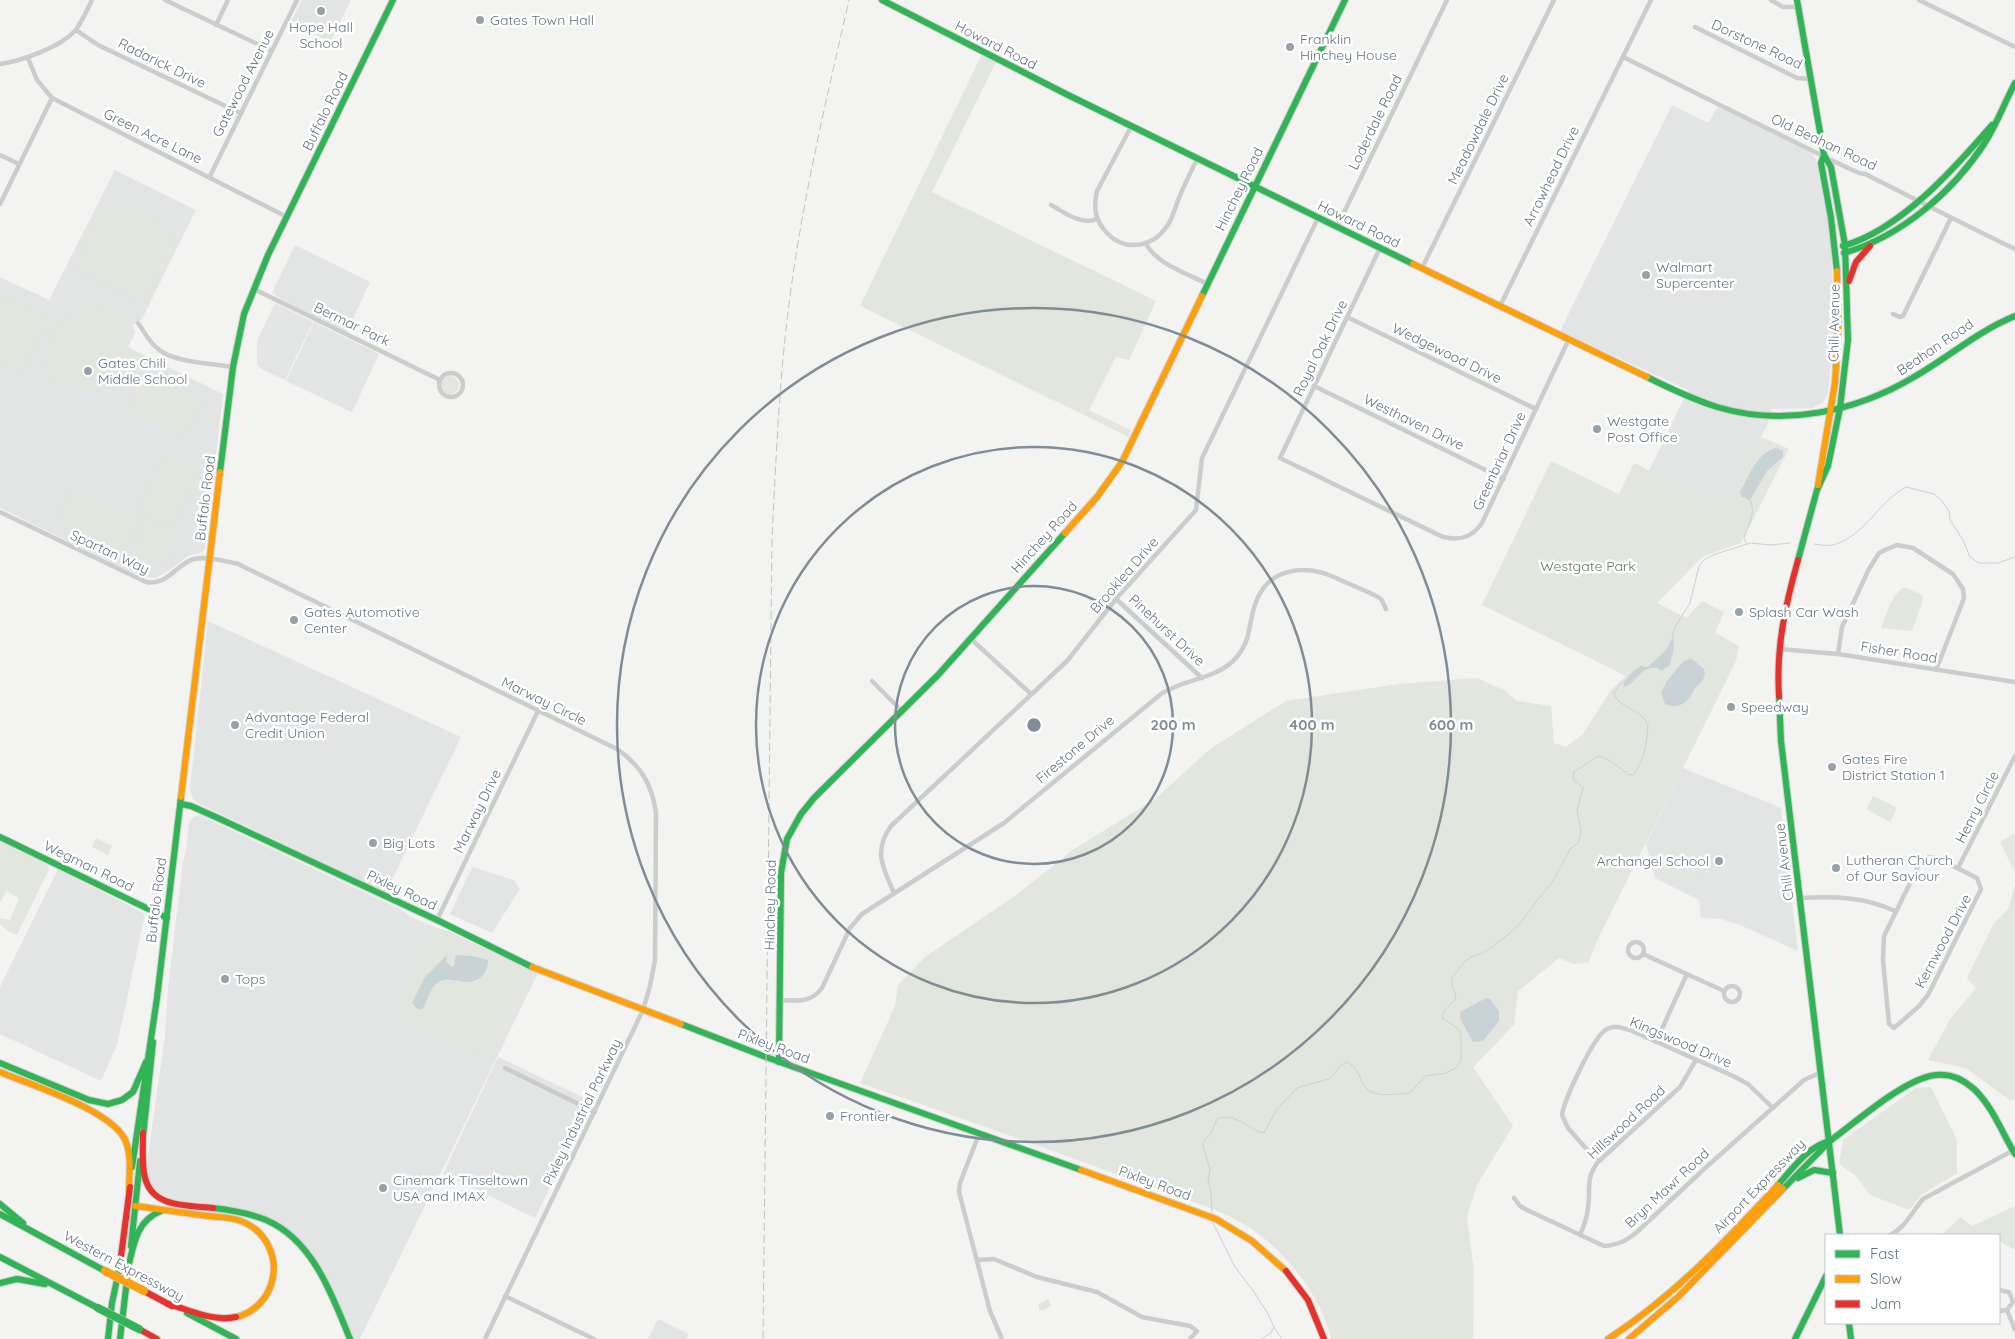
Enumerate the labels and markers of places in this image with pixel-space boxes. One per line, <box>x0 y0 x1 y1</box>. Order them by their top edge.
marker: Hope Hall School <box>315 5 327 17</box>
place label: Gates Town Hall <box>490 11 594 29</box>
marker: Gates Town Hall <box>474 14 486 26</box>
place label: Hope Hall School <box>289 18 353 52</box>
place label: Franklin Hinchey House <box>1300 30 1397 64</box>
marker: Franklin Hinchey House <box>1284 41 1296 53</box>
place label: Walmart Supercenter <box>1656 258 1735 292</box>
marker: Walmart Supercenter <box>1640 269 1652 281</box>
place label: Gates Chili Middle School <box>98 354 188 388</box>
marker: Gates Chili Middle School <box>82 365 94 377</box>
place label: Westgate Post Office <box>1607 412 1678 446</box>
marker: Westgate Post Office <box>1591 423 1603 435</box>
place label: Gates Automotive Center <box>304 603 420 637</box>
place label: Splash Car Wash <box>1749 603 1859 621</box>
marker: Splash Car Wash <box>1733 606 1745 618</box>
marker: Gates Automotive Center <box>288 614 300 626</box>
place label: Speedway <box>1741 698 1809 716</box>
marker: Speedway <box>1725 701 1737 713</box>
place label: Advantage Federal Credit Union <box>245 708 369 742</box>
centre of rings <box>1025 716 1043 734</box>
marker: Advantage Federal Credit Union <box>229 719 241 731</box>
place label: Gates Fire District Station 1 <box>1842 750 1945 784</box>
marker: Gates Fire District Station 1 <box>1826 761 1838 773</box>
place label: Big Lots <box>383 834 435 852</box>
marker: Big Lots <box>367 837 379 849</box>
place label: Lutheran Church of Our Saviour <box>1846 851 1953 885</box>
place label: Archangel School <box>1596 852 1709 870</box>
marker: Archangel School <box>1713 855 1725 867</box>
marker: Lutheran Church of Our Saviour <box>1830 862 1842 874</box>
place label: Tops <box>235 970 265 988</box>
marker: Tops <box>219 973 231 985</box>
place label: Frontier <box>840 1107 891 1125</box>
marker: Frontier <box>824 1110 836 1122</box>
place label: Cinemark Tinseltown USA and IMAX <box>393 1171 528 1205</box>
marker: Cinemark Tinseltown USA and IMAX <box>377 1182 389 1194</box>

